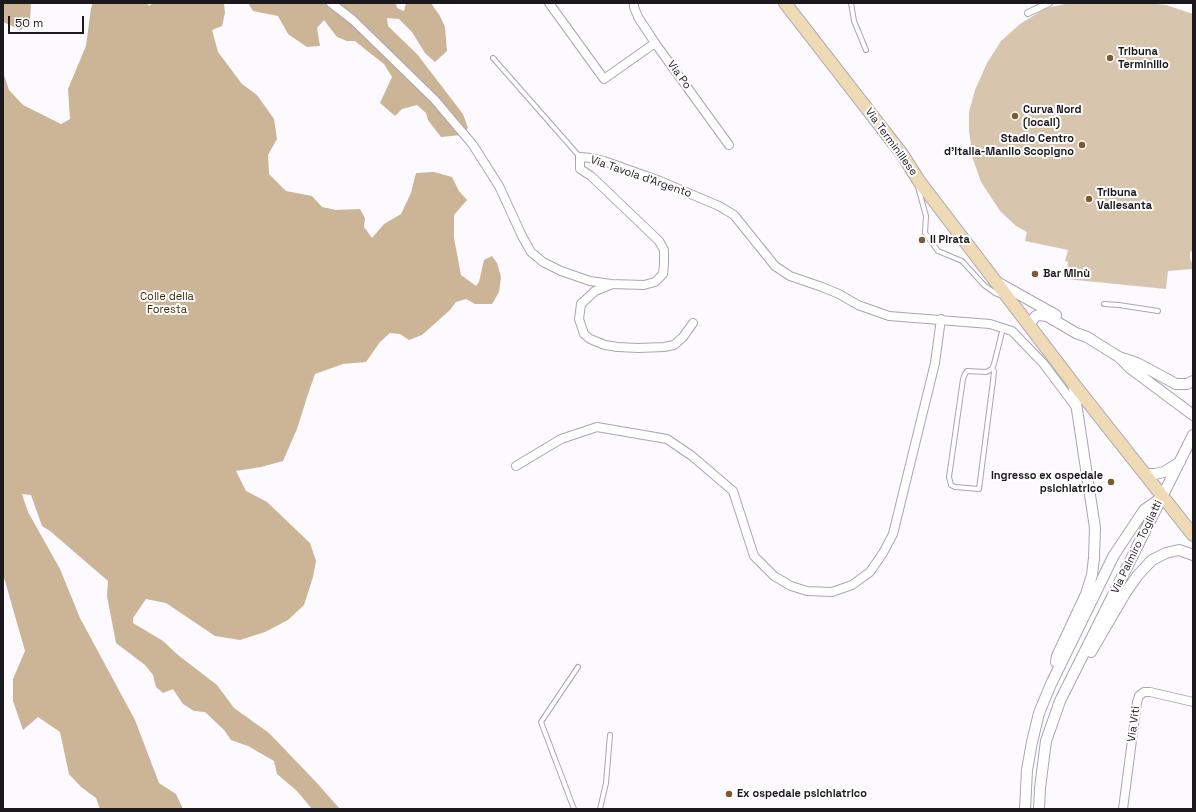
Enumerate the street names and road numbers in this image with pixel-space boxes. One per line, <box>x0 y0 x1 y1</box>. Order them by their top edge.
street label: Via Po <box>664 58 694 92</box>
street label: Via Terminillese <box>862 106 920 178</box>
street label: Via Tavola d'Argento <box>589 153 693 201</box>
street label: Via Palmiro Togliatti <box>1109 498 1165 596</box>
street label: Via Viti <box>1125 705 1143 743</box>

